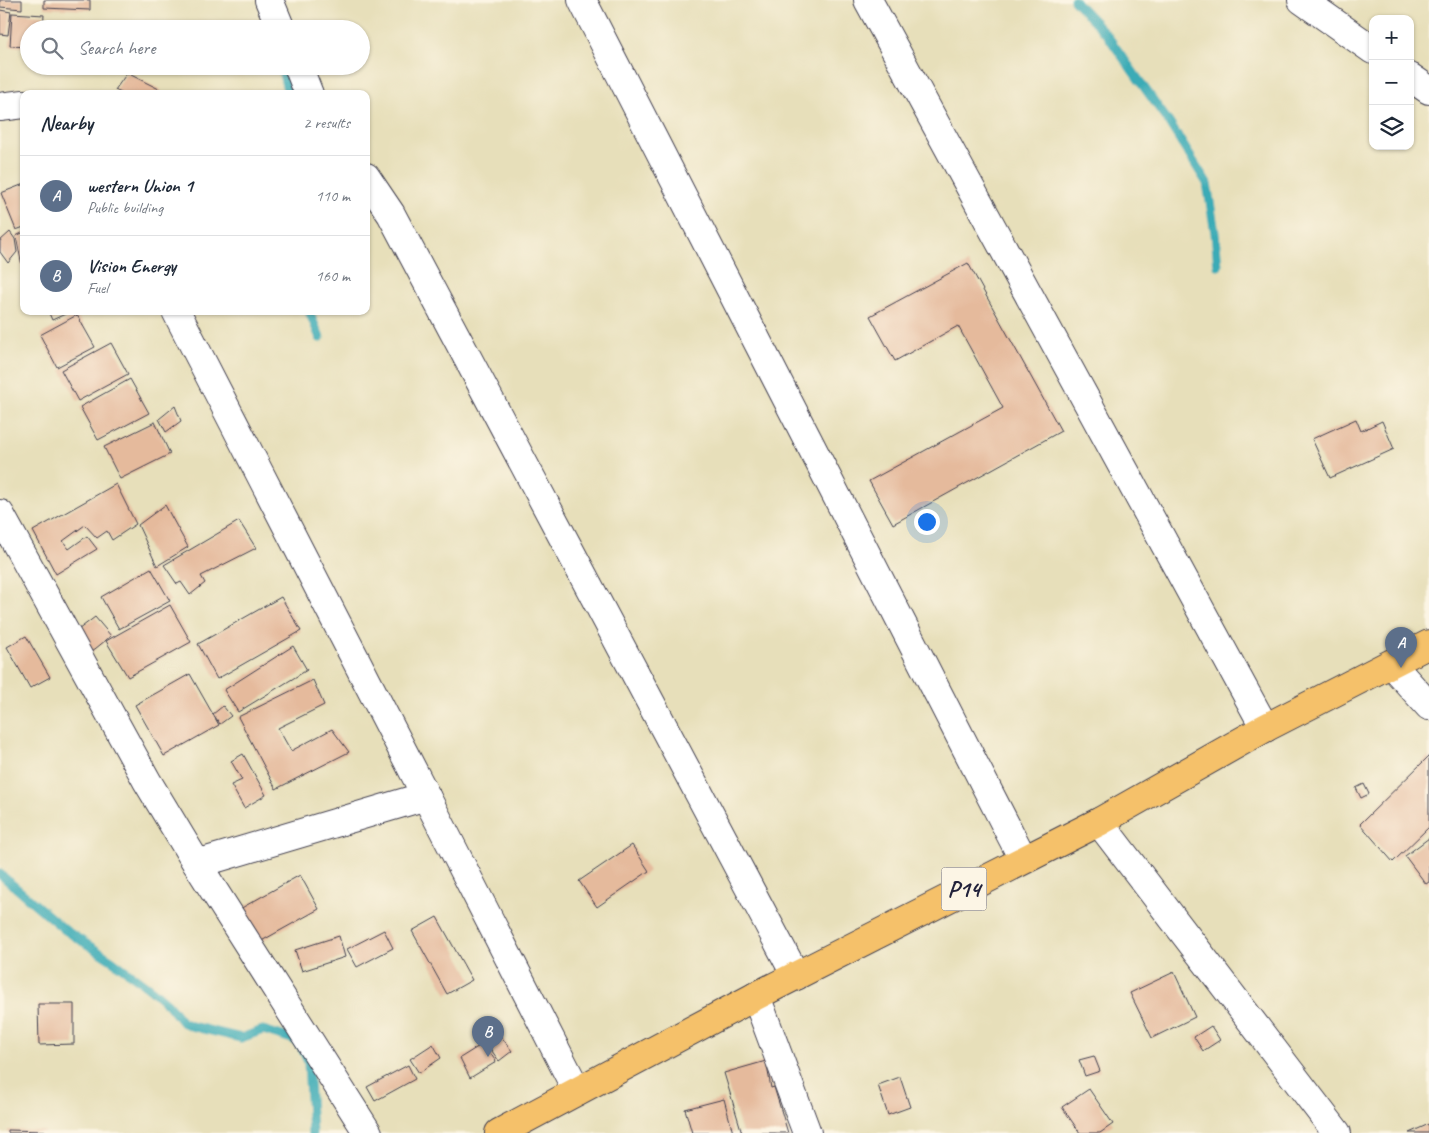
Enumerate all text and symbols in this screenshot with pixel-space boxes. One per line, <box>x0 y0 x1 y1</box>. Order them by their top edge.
map controls <box>1369 15 1414 150</box>
button: + <box>1369 15 1414 60</box>
search box <box>20 20 370 75</box>
icon: search <box>38 34 66 62</box>
text: Search here <box>78 36 155 60</box>
button: − <box>1369 60 1414 105</box>
button: layers <box>1369 105 1414 150</box>
text: Nearby <box>40 110 93 136</box>
text: 2 results <box>303 113 350 133</box>
text: western Union 1 <box>87 174 193 198</box>
text: A <box>52 186 60 206</box>
text: 110 m <box>316 186 350 206</box>
text: Public building <box>87 198 163 218</box>
text: Vision Energy <box>87 254 176 278</box>
text: B <box>52 266 60 286</box>
text: 160 m <box>316 266 350 286</box>
text: Fuel <box>87 278 108 298</box>
your location <box>914 509 940 535</box>
pin: A <box>1385 627 1417 668</box>
road number: P14 <box>942 868 986 911</box>
pin: B <box>472 1016 504 1057</box>

